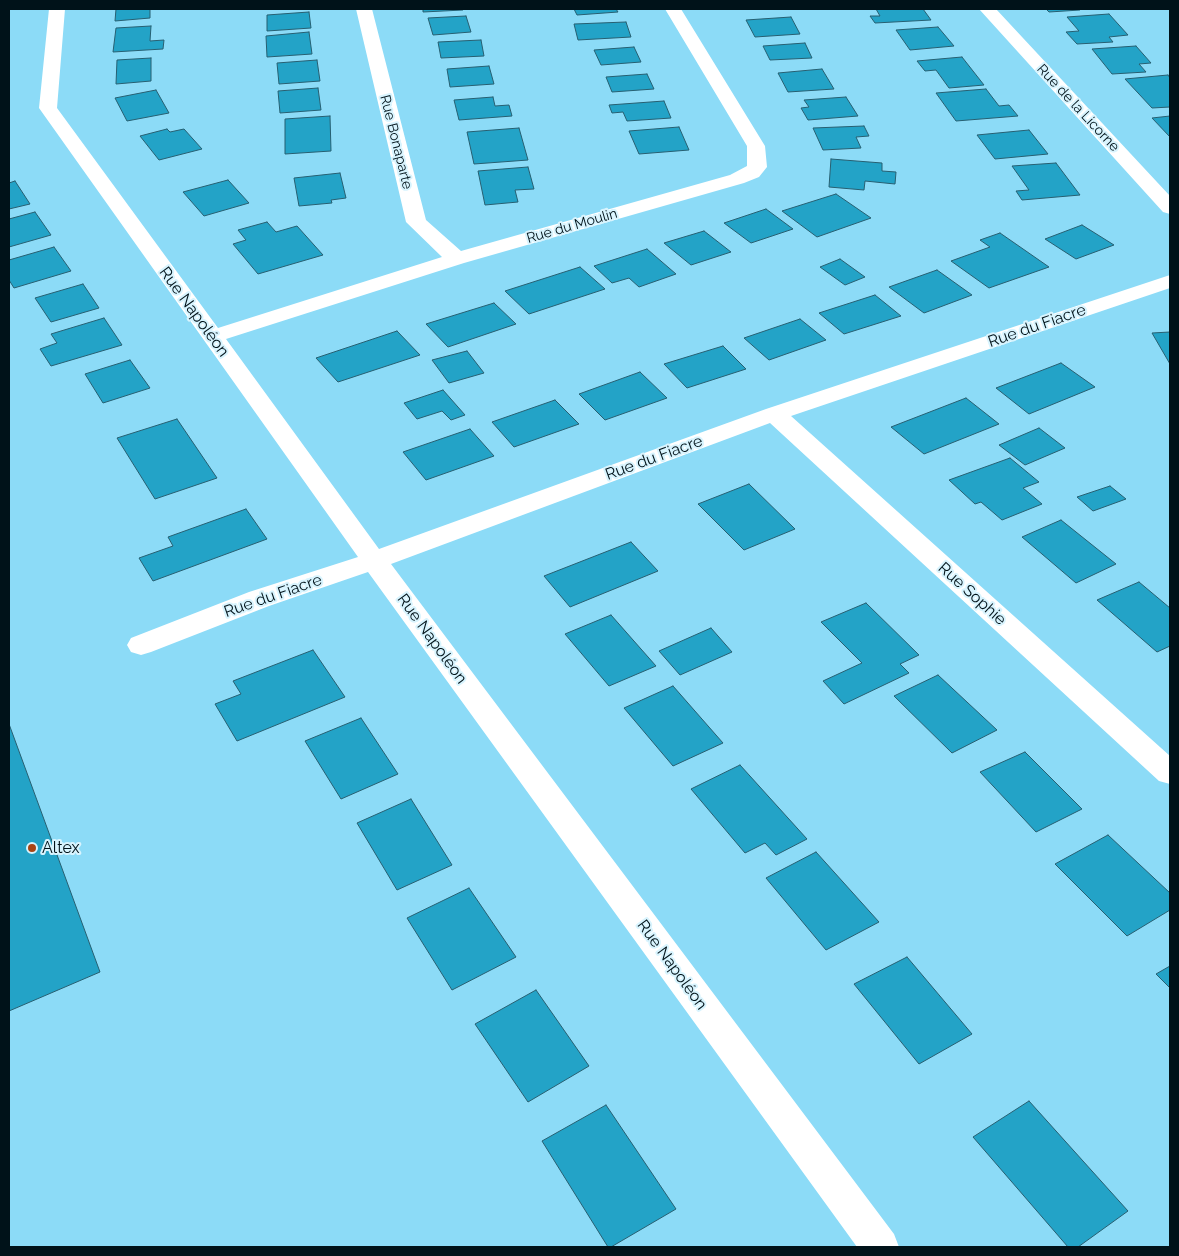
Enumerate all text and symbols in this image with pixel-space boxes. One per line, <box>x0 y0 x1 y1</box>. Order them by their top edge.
street label: Rue de la Licorne <box>1033 61 1123 155</box>
street label: Rue Bonaparte <box>376 93 416 191</box>
street label: Rue du Moulin <box>525 205 619 247</box>
street label: Rue Napoléon <box>155 263 233 361</box>
street label: Rue du Fiacre <box>986 300 1088 352</box>
street label: Rue du Fiacre <box>603 432 705 484</box>
street label: Rue Sophie <box>934 559 1010 629</box>
street label: Rue du Fiacre <box>222 570 324 622</box>
street label: Rue Napoléon <box>393 590 471 688</box>
place label: Altex <box>42 838 80 858</box>
marker: Altex <box>26 842 38 854</box>
street label: Rue Napoléon <box>633 916 711 1014</box>

